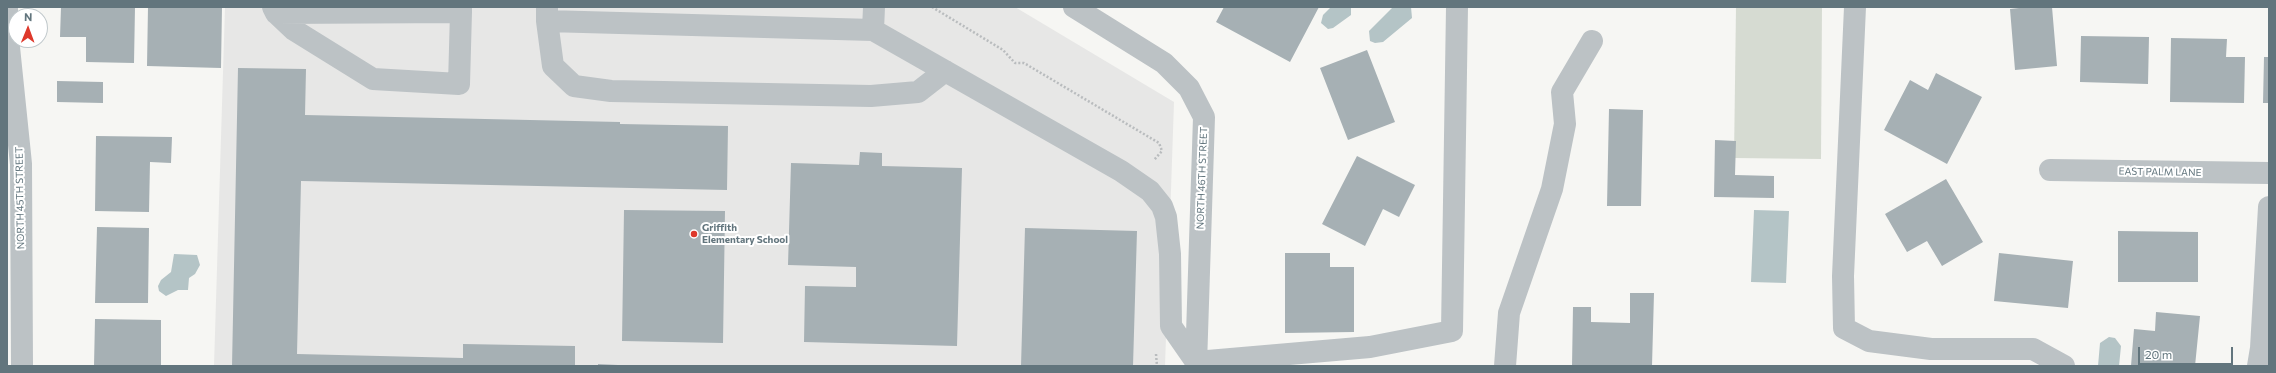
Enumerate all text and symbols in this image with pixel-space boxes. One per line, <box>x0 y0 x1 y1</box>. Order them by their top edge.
north arrow <box>8 8 48 48</box>
text: N <box>24 10 32 23</box>
street label: NORTH 46TH STREET <box>1194 126 1210 230</box>
street label: NORTH 45TH STREET <box>13 147 27 249</box>
street label: EAST PALM LANE <box>2118 165 2202 179</box>
place label: Griffith Elementary School <box>702 222 788 246</box>
marker: Griffith Elementary School <box>689 229 699 239</box>
scale bar <box>2140 339 2235 365</box>
text: 20 m <box>2145 347 2172 361</box>

